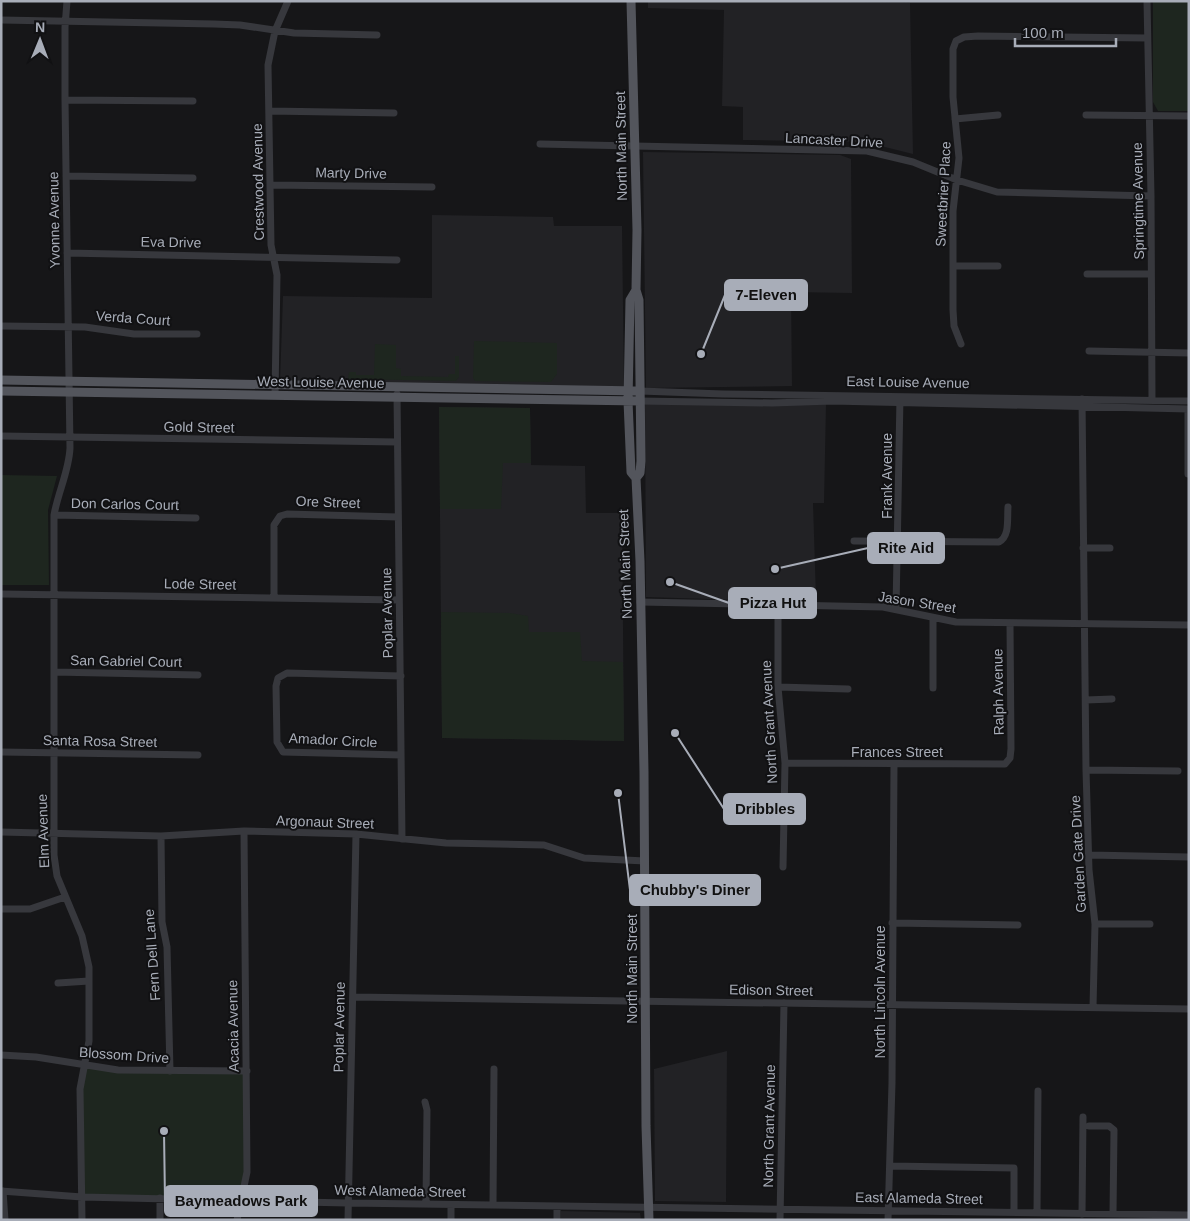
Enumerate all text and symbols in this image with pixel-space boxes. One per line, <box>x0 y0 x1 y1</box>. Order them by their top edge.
north arrow <box>15 15 65 65</box>
scale bar <box>1015 15 1116 47</box>
text: N <box>35 19 45 35</box>
text: 100 m <box>1022 24 1064 41</box>
street label: North Main Street <box>612 91 630 201</box>
street label: Crestwood Avenue <box>249 123 267 241</box>
street label: Lancaster Drive <box>785 129 884 151</box>
street label: Sweetbrier Place <box>932 141 954 247</box>
street label: Springtime Avenue <box>1129 142 1147 260</box>
street label: Marty Drive <box>315 164 387 182</box>
street label: Yvonne Avenue <box>45 171 63 269</box>
street label: Eva Drive <box>141 233 202 251</box>
callout: 7-Eleven <box>725 280 807 310</box>
text: 7-Eleven <box>735 286 797 303</box>
street label: Verda Court <box>95 307 171 329</box>
street label: West Louise Avenue <box>257 373 385 391</box>
street label: East Louise Avenue <box>846 373 970 391</box>
street label: Gold Street <box>163 418 235 436</box>
street label: Frank Avenue <box>879 433 895 519</box>
street label: Ore Street <box>295 493 361 511</box>
street label: Don Carlos Court <box>71 495 179 513</box>
street label: North Main Street <box>615 509 635 619</box>
callout: Rite Aid <box>868 533 944 563</box>
text: Rite Aid <box>878 539 934 556</box>
street label: Poplar Avenue <box>378 567 396 659</box>
street label: Lode Street <box>164 575 236 593</box>
callout: Pizza Hut <box>729 588 816 618</box>
street label: Jason Street <box>877 588 957 616</box>
text: Pizza Hut <box>740 594 806 611</box>
street label: Ralph Avenue <box>989 648 1007 736</box>
street label: San Gabriel Court <box>70 652 182 670</box>
street label: North Grant Avenue <box>758 660 780 784</box>
street label: Amador Circle <box>288 730 378 750</box>
street label: Santa Rosa Street <box>43 732 157 750</box>
street label: Frances Street <box>851 744 943 760</box>
street label: Elm Avenue <box>34 793 52 868</box>
callout: Dribbles <box>724 794 805 824</box>
street label: Garden Gate Drive <box>1067 795 1089 913</box>
text: Dribbles <box>735 800 795 817</box>
street label: Argonaut Street <box>276 812 374 832</box>
callout: Chubby's Diner <box>630 875 760 905</box>
text: Chubby's Diner <box>640 881 750 898</box>
street label: Fern Dell Lane <box>141 908 163 1001</box>
street label: North Main Street <box>624 914 640 1024</box>
street label: North Lincoln Avenue <box>872 925 888 1058</box>
street label: Acacia Avenue <box>224 979 242 1072</box>
street label: Poplar Avenue <box>330 981 348 1073</box>
street label: Edison Street <box>729 981 813 999</box>
street label: Blossom Drive <box>78 1044 170 1066</box>
street label: North Grant Avenue <box>760 1064 778 1188</box>
street label: West Alameda Street <box>334 1182 466 1200</box>
callout: Baymeadows Park <box>165 1186 317 1216</box>
street label: East Alameda Street <box>855 1189 983 1207</box>
text: Baymeadows Park <box>175 1192 308 1209</box>

